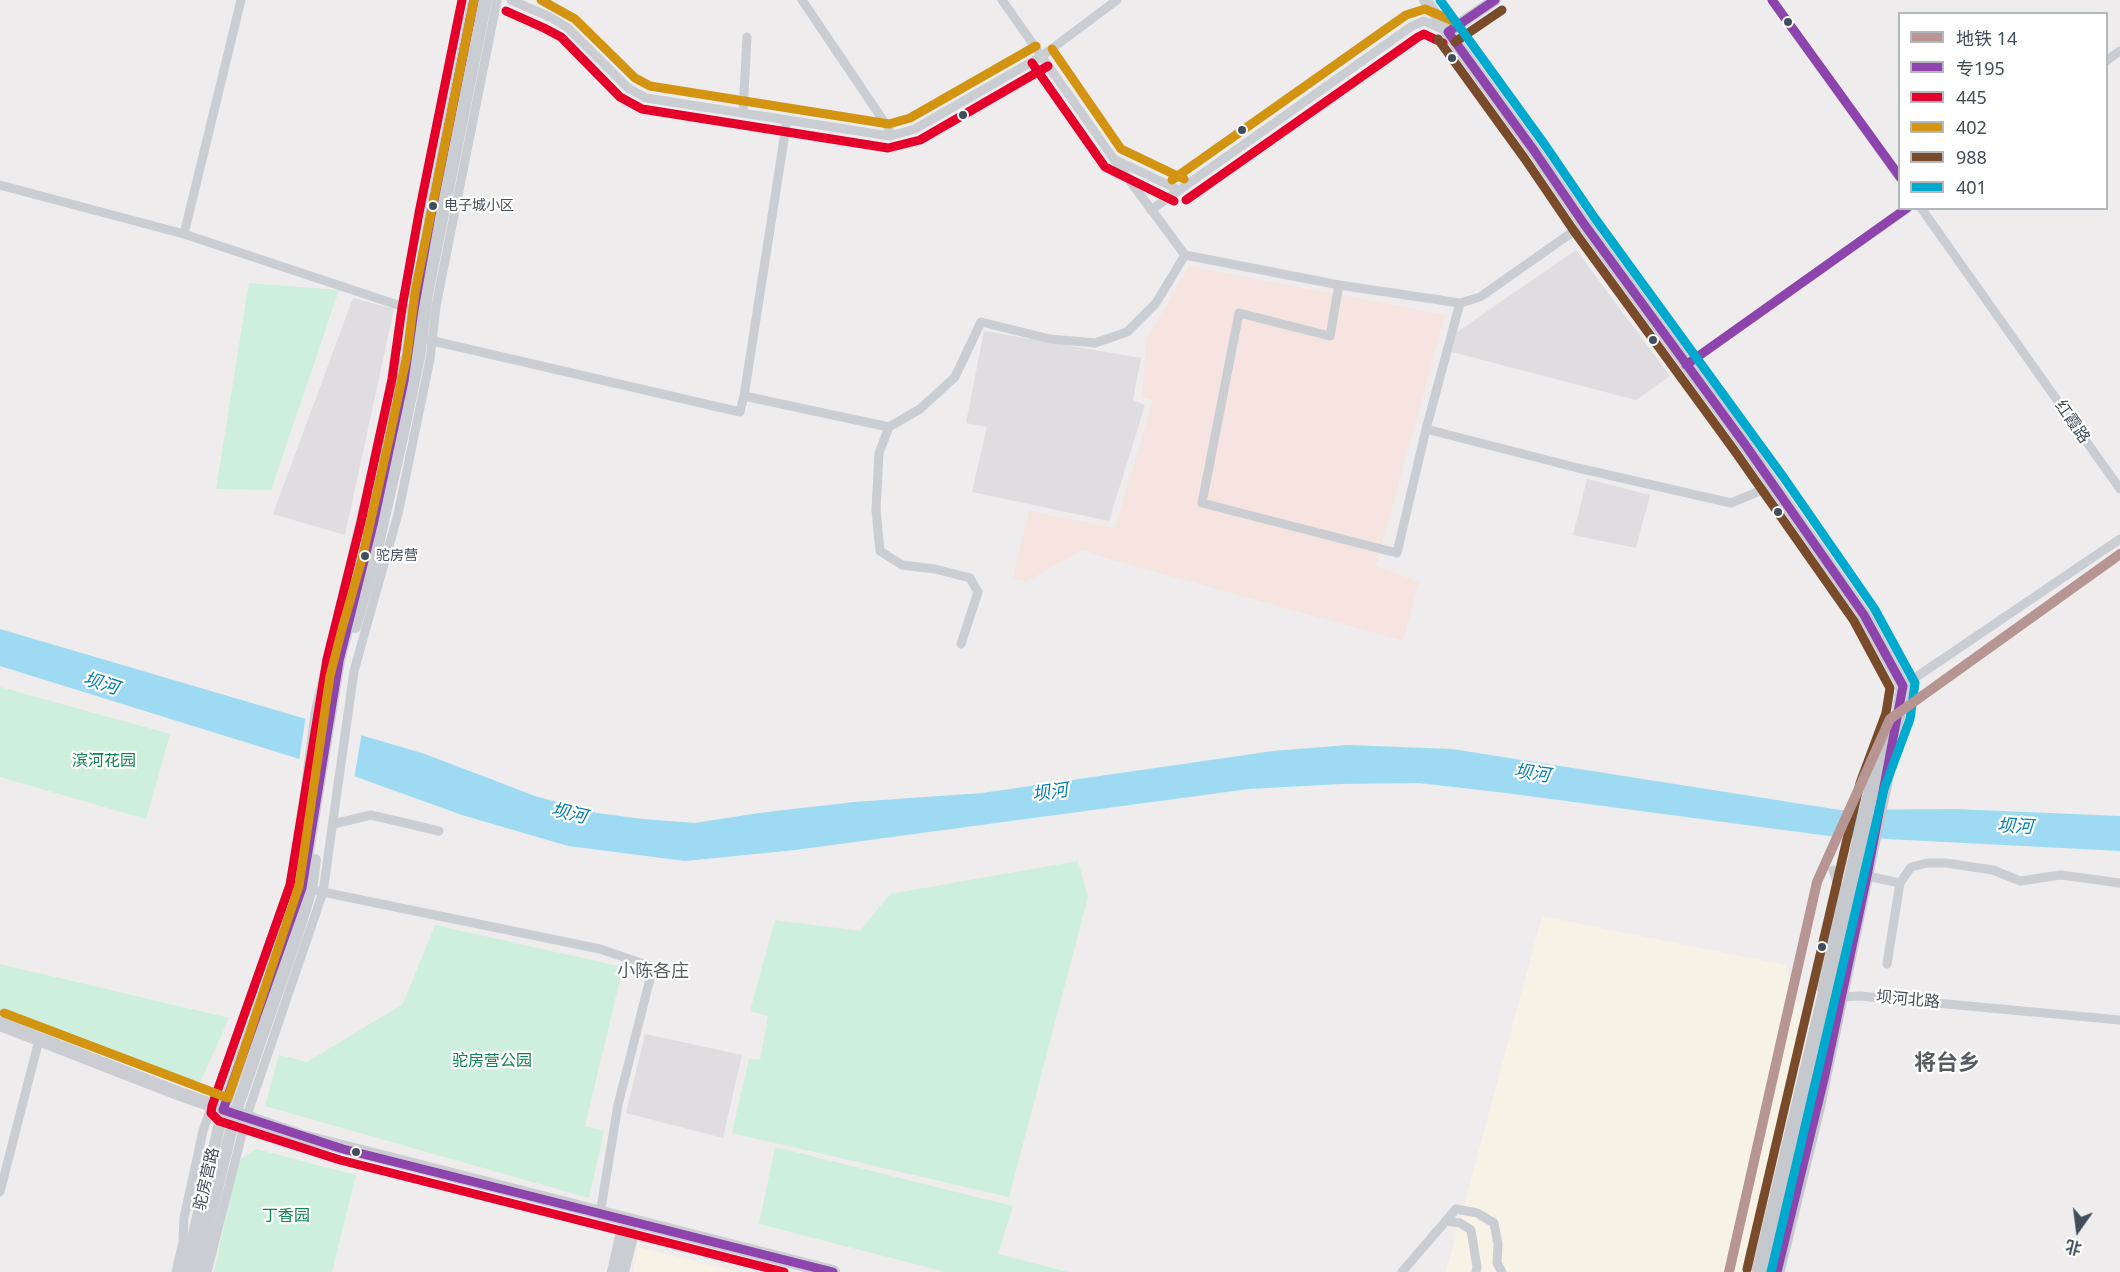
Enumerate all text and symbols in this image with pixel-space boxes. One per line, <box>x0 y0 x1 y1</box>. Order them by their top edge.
legend <box>1898 12 2108 210</box>
unlabelled marker <box>1782 16 1794 28</box>
text: 地铁 14 <box>1956 26 2017 50</box>
unlabelled marker <box>1446 52 1458 64</box>
text: 专195 <box>1956 56 2005 80</box>
text: 445 <box>1956 85 1987 109</box>
unlabelled marker <box>957 109 969 121</box>
text: 402 <box>1956 115 1987 139</box>
unlabelled marker <box>1236 124 1248 136</box>
text: 988 <box>1956 145 1987 169</box>
text: 401 <box>1956 175 1987 199</box>
place label: 电子城小区 <box>444 198 514 214</box>
marker: 电子城小区 <box>427 200 439 212</box>
unlabelled marker <box>1647 334 1659 346</box>
street label: 红霞路 <box>2050 397 2094 447</box>
unlabelled marker <box>1772 506 1784 518</box>
place label: 驼房营 <box>376 548 418 564</box>
marker: 驼房营 <box>359 550 371 562</box>
water label: 坝河 <box>81 668 121 700</box>
park label: 滨河花园 <box>72 751 136 771</box>
water label: 坝河 <box>1513 761 1551 787</box>
water label: 坝河 <box>1031 780 1069 806</box>
water label: 坝河 <box>549 799 589 829</box>
water label: 坝河 <box>1996 815 2034 839</box>
unlabelled marker <box>1816 941 1828 953</box>
district label: 小陈各庄 <box>617 961 689 983</box>
street label: 坝河北路 <box>1875 988 1941 1012</box>
park label: 驼房营公园 <box>452 1051 532 1071</box>
district label: 将台乡 <box>1914 1051 1980 1077</box>
street label: 驼房营路 <box>190 1146 224 1212</box>
unlabelled marker <box>350 1146 362 1158</box>
north arrow <box>2048 1200 2108 1260</box>
park label: 丁香园 <box>262 1206 310 1226</box>
text: 北 <box>2063 1235 2084 1260</box>

